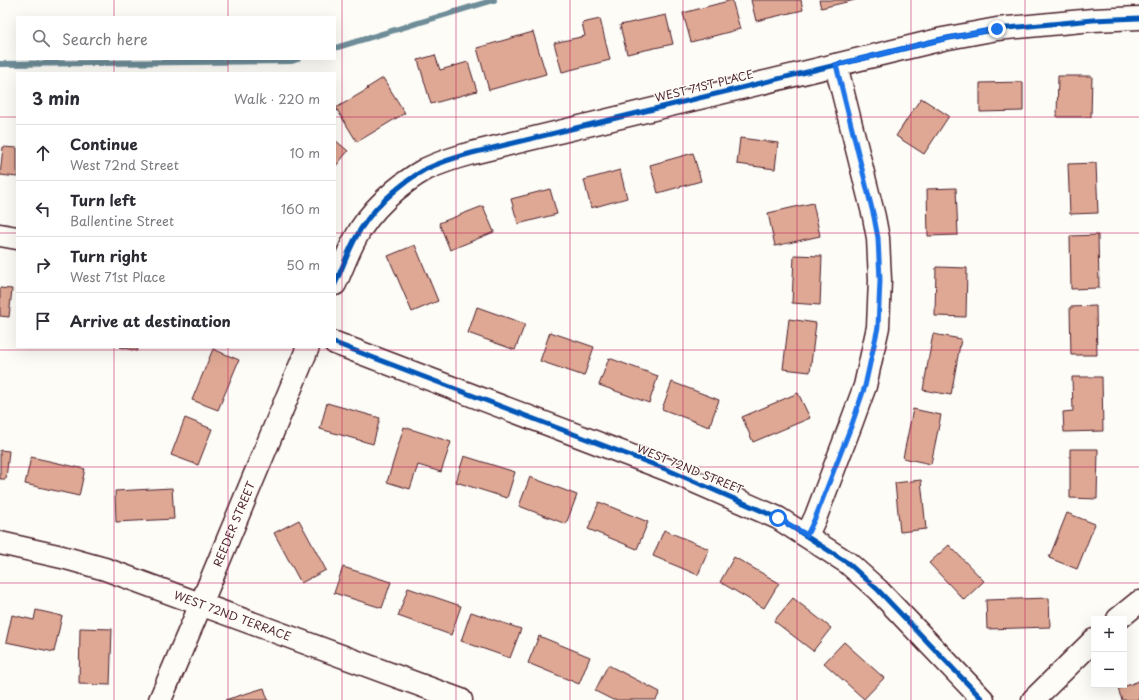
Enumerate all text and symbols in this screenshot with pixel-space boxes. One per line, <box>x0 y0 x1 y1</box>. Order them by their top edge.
search box <box>16 16 336 60</box>
route end <box>988 20 1006 38</box>
icon: search <box>30 27 52 49</box>
text: Search here <box>62 27 148 50</box>
street label: WEST 71ST PLACE <box>653 65 755 106</box>
text: 3 min <box>32 85 80 111</box>
text: Walk · 220 m <box>234 89 320 108</box>
text: Continue <box>70 132 138 155</box>
icon: ahead <box>32 142 54 164</box>
text: 10 m <box>290 143 320 162</box>
text: West 72nd Street <box>70 155 179 174</box>
text: Turn left <box>70 188 136 211</box>
icon: left <box>32 198 54 220</box>
text: 160 m <box>281 199 320 218</box>
text: Ballentine Street <box>70 211 174 230</box>
text: Turn right <box>70 244 147 267</box>
icon: right <box>32 254 54 276</box>
text: 50 m <box>286 255 320 274</box>
text: West 71st Place <box>70 267 166 286</box>
text: Arrive at destination <box>70 309 231 332</box>
icon: arrive <box>32 310 54 332</box>
street label: WEST 72ND STREET <box>635 439 746 498</box>
street label: REEDER STREET <box>208 478 259 569</box>
route start <box>769 509 787 527</box>
street label: WEST 72ND TERRACE <box>172 586 294 645</box>
map controls <box>1091 616 1127 688</box>
button: + <box>1091 616 1127 652</box>
button: − <box>1091 652 1127 688</box>

